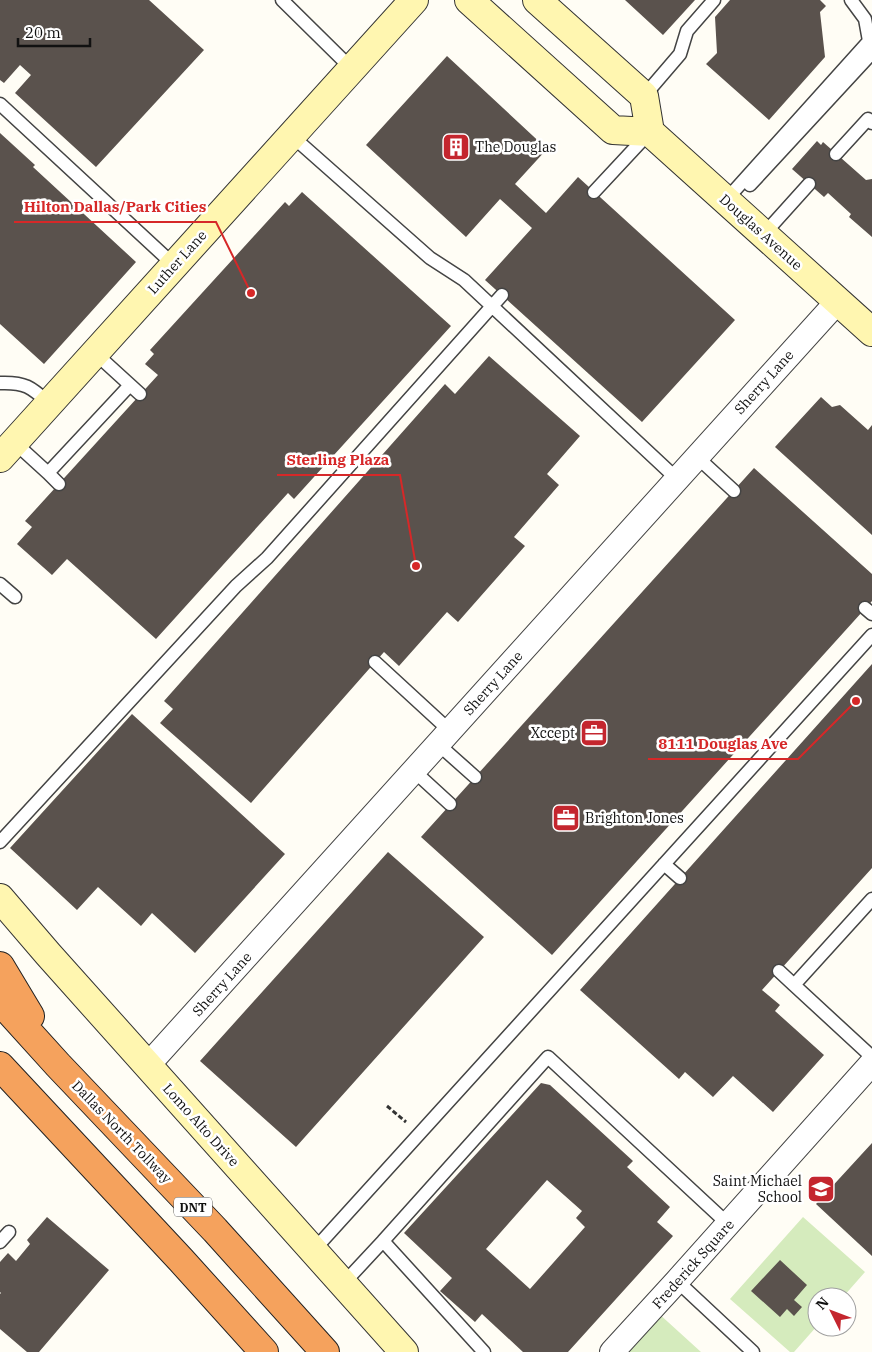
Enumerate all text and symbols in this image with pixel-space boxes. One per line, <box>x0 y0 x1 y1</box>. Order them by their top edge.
scale bar <box>18 15 90 47</box>
text: 20 m <box>25 23 61 42</box>
building icon: The Douglas <box>441 132 471 162</box>
place label: The Douglas <box>475 138 557 156</box>
street label: Douglas Avenue <box>716 190 806 274</box>
callout: Hilton Dallas/Park Cities <box>14 192 216 222</box>
text: Hilton Dallas/Park Cities <box>24 197 206 216</box>
street label: Luther Lane <box>144 226 210 298</box>
street label: Sherry Lane <box>730 346 798 418</box>
callout: Sterling Plaza <box>277 445 400 475</box>
text: Sterling Plaza <box>287 450 390 469</box>
street label: Sherry Lane <box>459 647 527 719</box>
office icon: Xccept <box>579 718 609 748</box>
place label: Xccept <box>531 724 575 742</box>
callout: 8111 Douglas Ave <box>648 729 798 759</box>
text: 8111 Douglas Ave <box>658 734 788 753</box>
office icon: Brighton Jones <box>551 803 581 833</box>
place label: Brighton Jones <box>585 809 684 827</box>
street label: Sherry Lane <box>188 948 256 1020</box>
street label: Dallas North Tollway <box>68 1077 176 1188</box>
street label: Lomo Alto Drive <box>159 1080 243 1170</box>
place label: Saint Michael School <box>713 1172 802 1206</box>
school or university icon: Saint Michael School <box>806 1174 836 1204</box>
road number: DNT <box>174 1198 212 1216</box>
street label: Frederick Square <box>648 1216 738 1312</box>
north arrow <box>807 1287 857 1337</box>
text: N <box>812 1293 833 1313</box>

